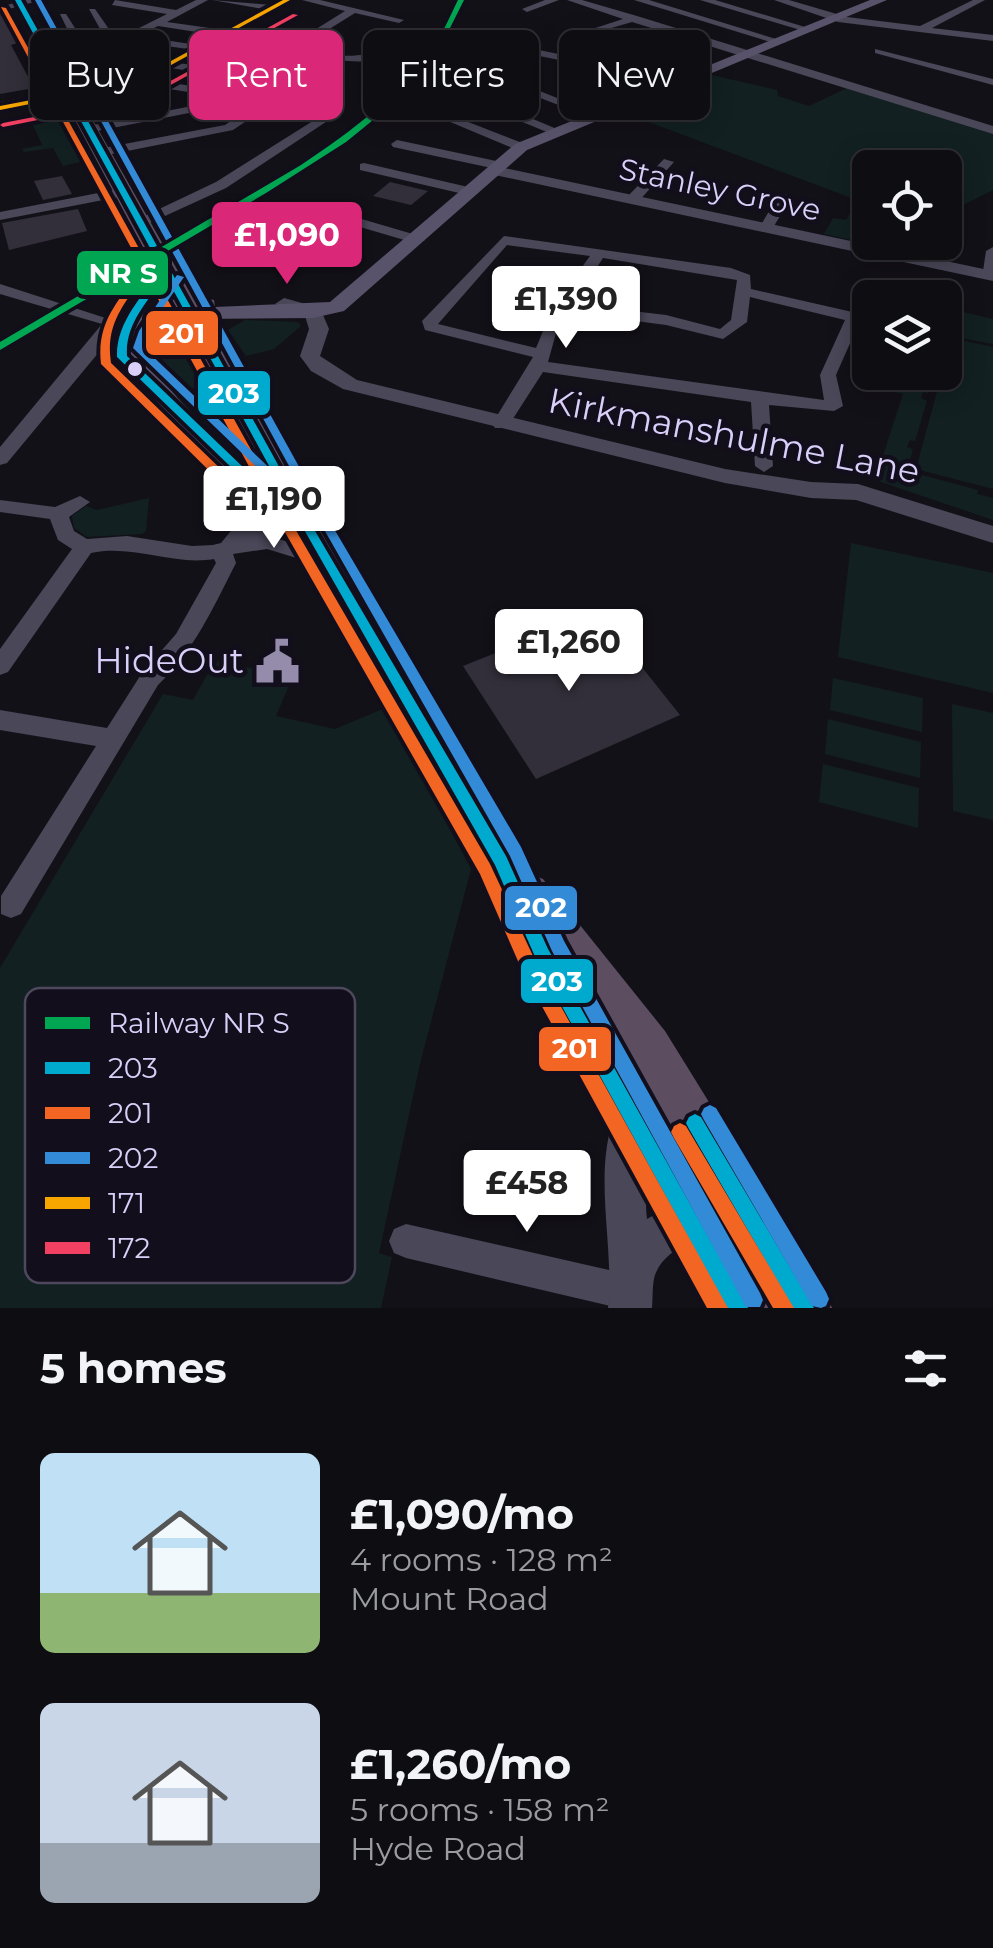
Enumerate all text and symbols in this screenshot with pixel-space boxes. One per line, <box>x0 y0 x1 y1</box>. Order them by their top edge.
chip: Buy <box>30 30 169 120</box>
chip: Rent <box>189 30 343 120</box>
chip: Filters <box>363 30 539 120</box>
chip: New <box>559 30 710 120</box>
street label: Stanley Grove <box>616 150 824 229</box>
map controls <box>852 150 962 390</box>
button: locate <box>852 150 962 260</box>
pin: £1,090 <box>206 202 368 287</box>
text: £1,090 <box>234 215 340 254</box>
line badge: NR S <box>75 249 170 297</box>
text: NR S <box>89 256 158 290</box>
pin: £1,390 <box>485 266 647 351</box>
text: £1,390 <box>514 279 618 318</box>
button: layers <box>852 280 962 390</box>
line badge: 201 <box>144 309 220 357</box>
text: 201 <box>159 316 205 350</box>
unlabelled marker <box>125 359 145 379</box>
line badge: 203 <box>196 369 272 417</box>
text: 203 <box>208 376 260 410</box>
street label: Kirkmanshulme Lane <box>545 378 923 493</box>
pin: £1,190 <box>193 466 355 551</box>
text: £1,190 <box>226 479 322 518</box>
pin: £1,260 <box>488 609 650 694</box>
text: £1,260 <box>517 622 621 661</box>
public building icon: HideOut <box>253 637 301 685</box>
place label: HideOut <box>94 639 244 682</box>
line badge: 202 <box>503 884 579 932</box>
text: 202 <box>515 890 567 924</box>
line badge: 203 <box>519 957 595 1005</box>
text: 203 <box>531 964 583 998</box>
legend <box>25 988 355 1283</box>
text: Railway NR S <box>108 1006 290 1040</box>
line badge: 201 <box>537 1025 613 1073</box>
text: 201 <box>552 1031 598 1065</box>
text: 203 <box>108 1051 158 1085</box>
text: 201 <box>108 1096 153 1130</box>
text: 202 <box>108 1141 158 1175</box>
pin: £458 <box>468 1150 586 1235</box>
text: £458 <box>486 1163 568 1202</box>
text: 171 <box>108 1186 145 1220</box>
text: 172 <box>108 1231 151 1265</box>
icon: filters <box>898 1341 953 1396</box>
text: 5 homes <box>40 1342 227 1394</box>
text: £1,090/mo <box>350 1488 574 1540</box>
icon: home <box>120 1493 240 1613</box>
text: 4 rooms · 128 m² <box>350 1540 613 1579</box>
text: Mount Road <box>350 1579 549 1618</box>
text: £1,260/mo <box>350 1738 571 1790</box>
icon: home <box>120 1743 240 1863</box>
text: 5 rooms · 158 m² <box>350 1790 610 1829</box>
text: Hyde Road <box>350 1829 526 1868</box>

